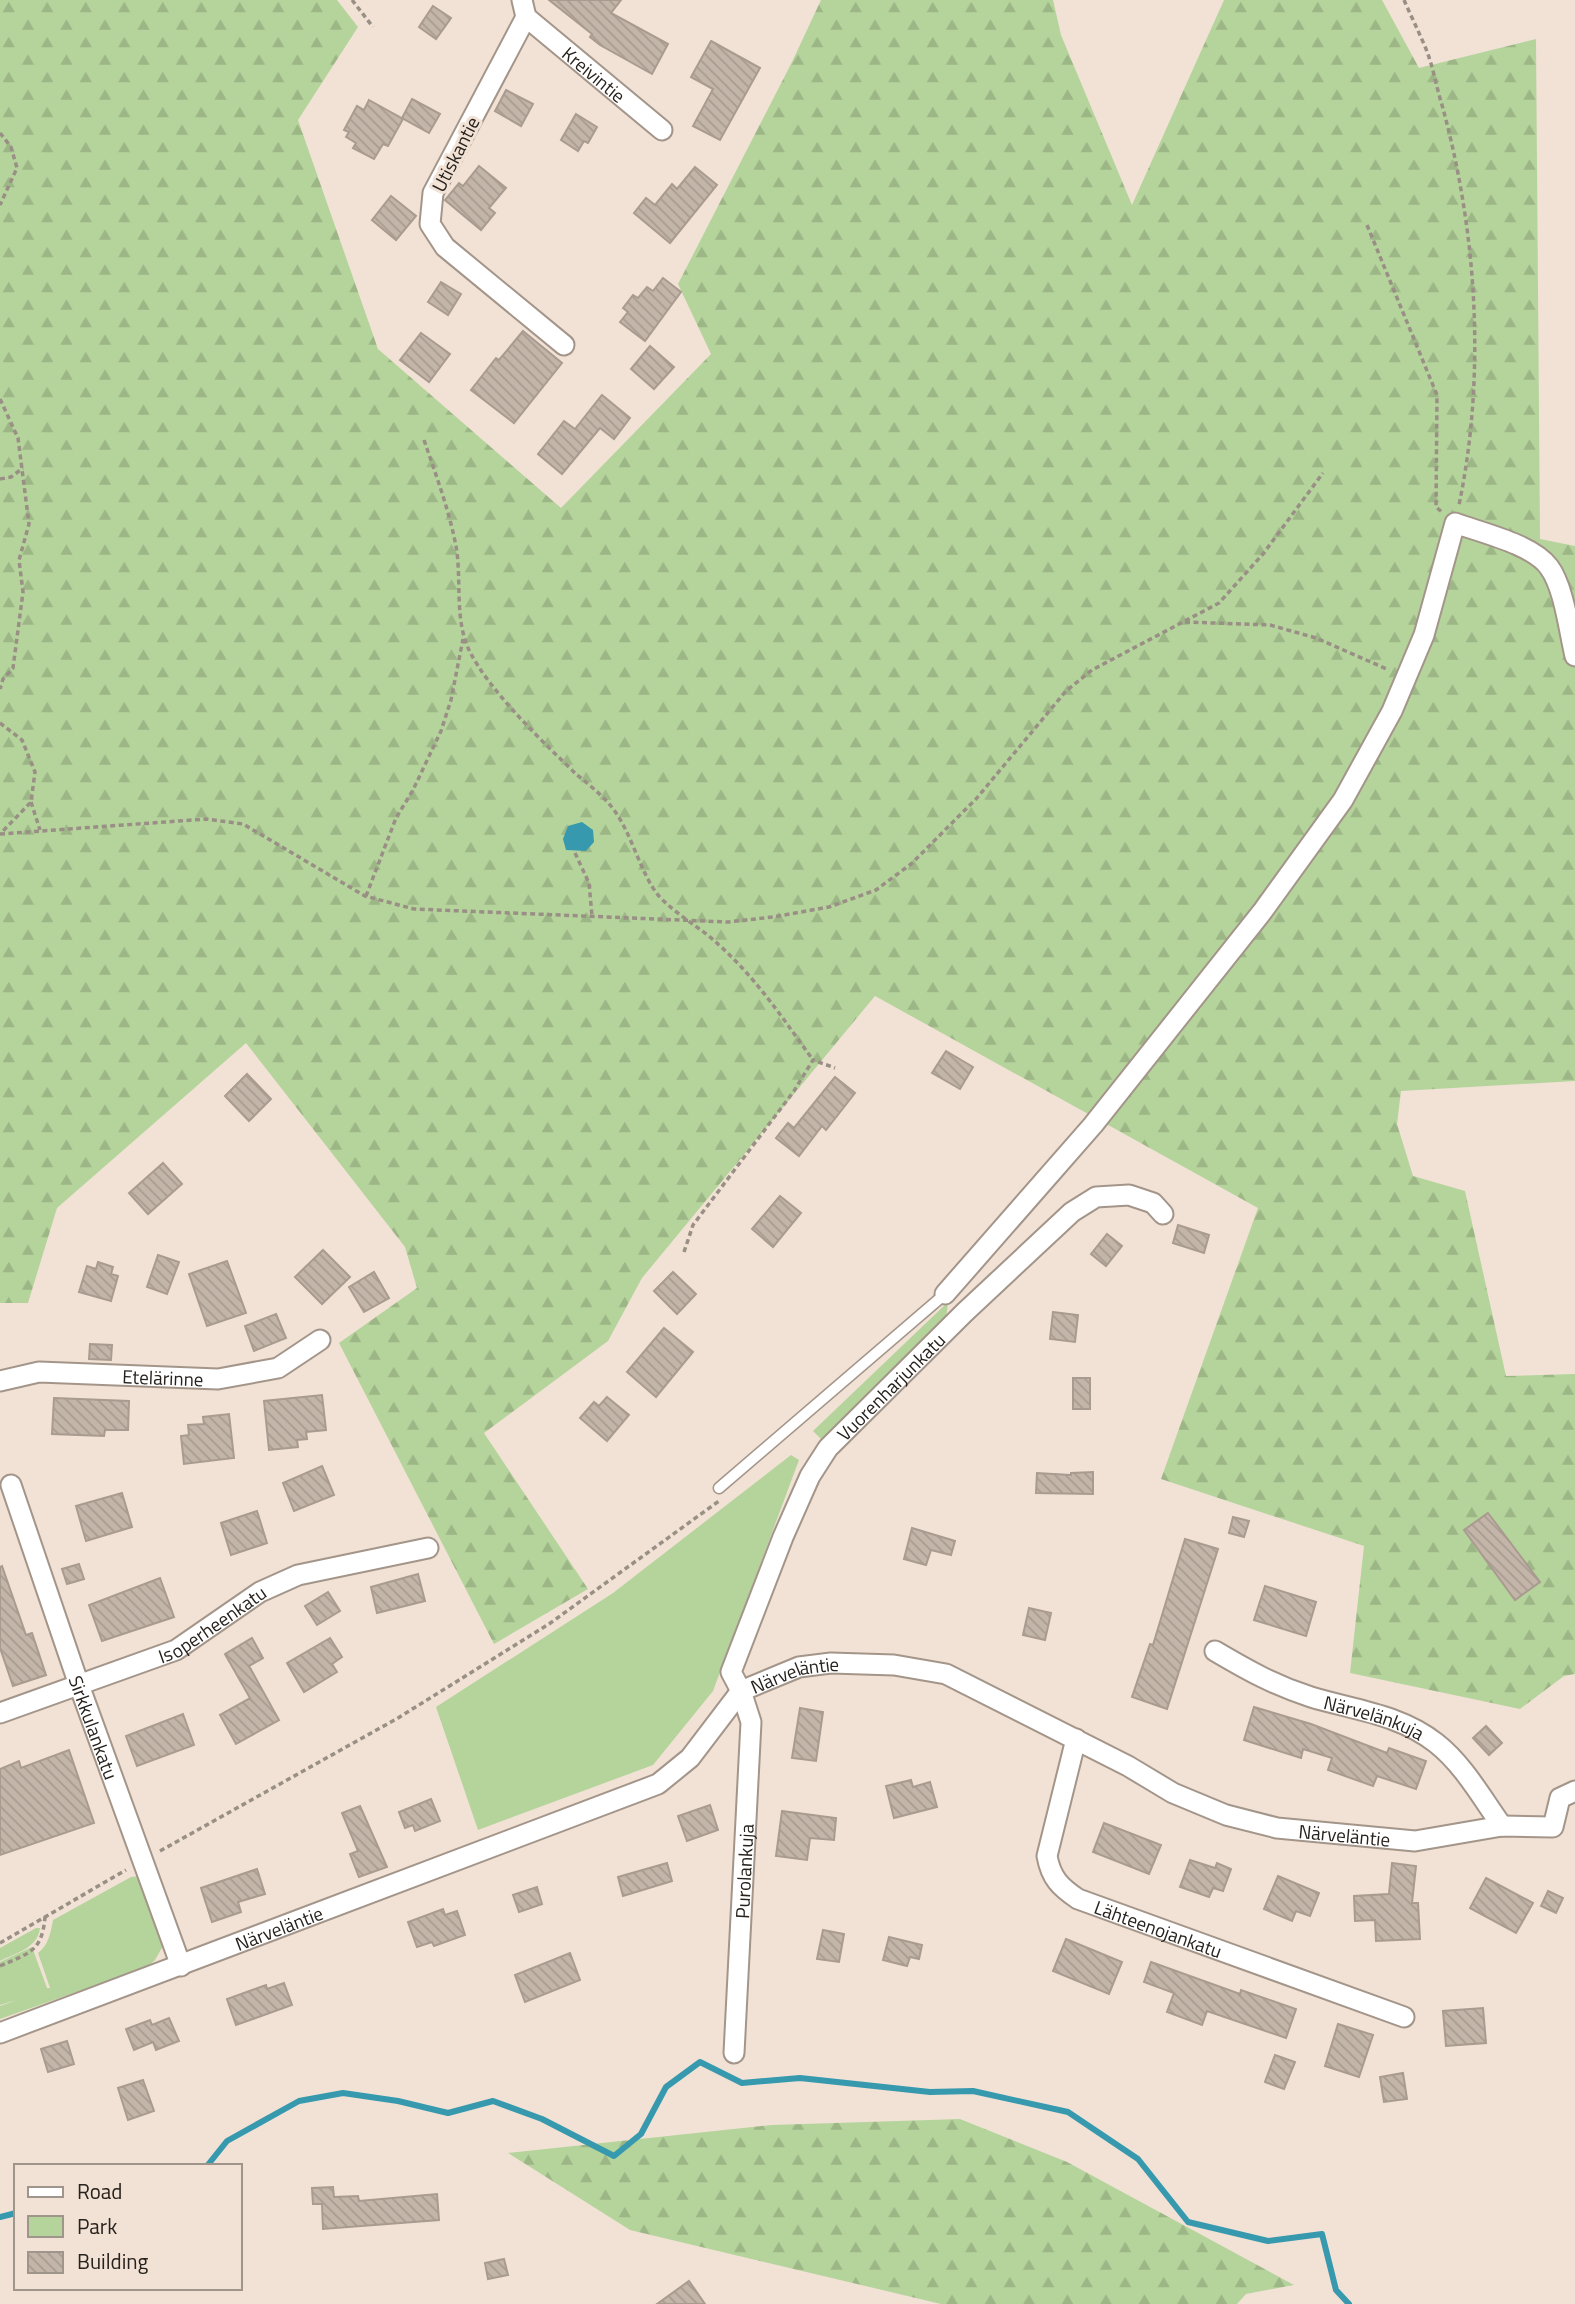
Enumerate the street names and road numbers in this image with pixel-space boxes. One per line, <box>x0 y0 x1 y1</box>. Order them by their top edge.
street label: Kreivintie <box>556 39 633 109</box>
street label: Utiskantie <box>424 111 486 197</box>
street label: Vuorenharjunkatu <box>829 1325 951 1447</box>
street label: Etelärinne <box>122 1361 204 1393</box>
street label: Isoperheenkatu <box>154 1578 272 1670</box>
street label: Närveläntie <box>746 1648 840 1700</box>
street label: Sirkkulankatu <box>62 1671 126 1783</box>
street label: Närvelänkuja <box>1321 1687 1431 1747</box>
street label: Närveläntie <box>1297 1816 1392 1853</box>
street label: Purolankuja <box>726 1823 760 1919</box>
street label: Lähteenojankatu <box>1090 1892 1226 1965</box>
street label: Närveläntie <box>231 1898 327 1957</box>

